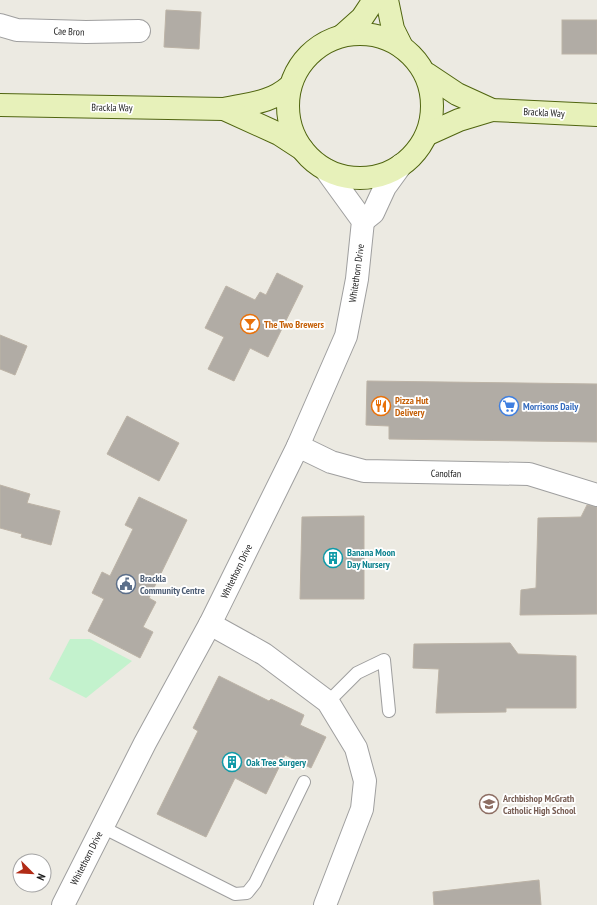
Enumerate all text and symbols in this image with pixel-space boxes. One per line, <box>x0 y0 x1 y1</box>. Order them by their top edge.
street label: Cae Bron <box>53 24 85 39</box>
street label: Brackla Way <box>91 101 133 114</box>
street label: Brackla Way <box>523 105 565 120</box>
street label: Whitethorn Drive <box>346 243 367 303</box>
bar icon: The Two Brewers <box>239 313 261 335</box>
place label: The Two Brewers <box>264 318 325 331</box>
place label: Pizza Hut Delivery <box>395 394 429 419</box>
restaurant icon: Pizza Hut Delivery <box>370 395 392 417</box>
supermarket icon: Morrisons Daily <box>498 395 520 417</box>
place label: Morrisons Daily <box>523 400 579 413</box>
street label: Canolfan <box>431 467 461 480</box>
street label: Whitethorn Drive <box>218 542 255 601</box>
place label: Banana Moon Day Nursery <box>347 546 396 571</box>
building icon: Banana Moon Day Nursery <box>322 547 344 569</box>
place label: Brackla Community Centre <box>140 572 205 597</box>
public building icon: Brackla Community Centre <box>115 573 137 595</box>
building icon: Oak Tree Surgery <box>221 751 243 773</box>
place label: Oak Tree Surgery <box>246 756 307 769</box>
place label: Archbishop McGrath Catholic High School <box>502 792 576 817</box>
school or university icon: Archbishop McGrath Catholic High School <box>478 793 500 815</box>
street label: Whitethorn Drive <box>67 829 106 887</box>
north arrow <box>12 853 52 893</box>
text: N <box>34 872 49 883</box>

